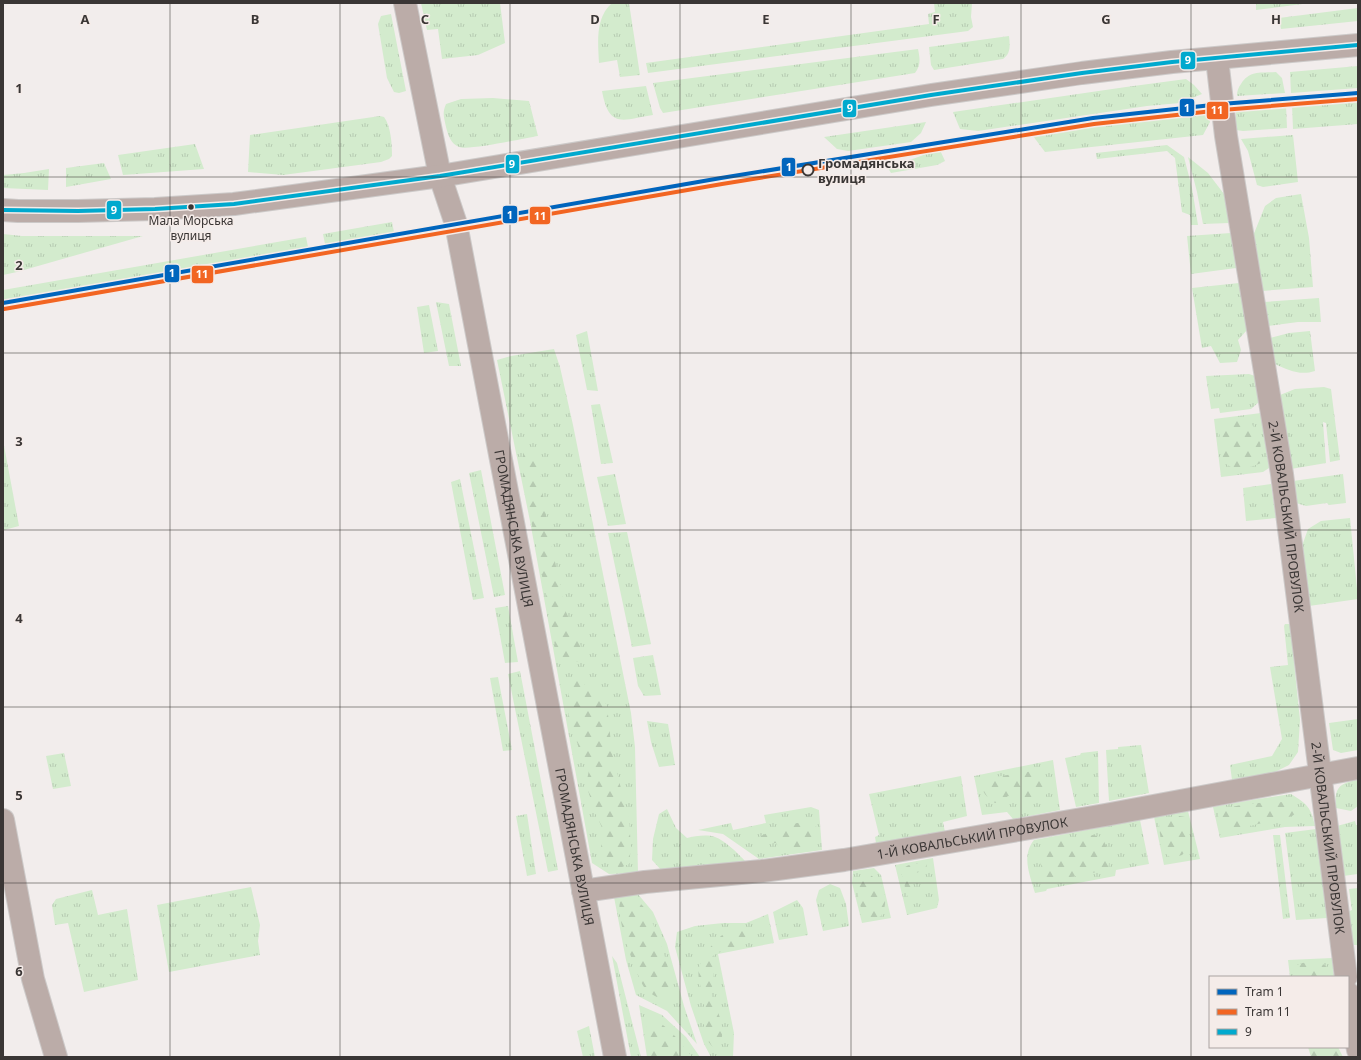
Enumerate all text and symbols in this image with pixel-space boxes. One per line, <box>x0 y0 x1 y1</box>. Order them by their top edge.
text: A <box>81 10 90 28</box>
text: B <box>251 10 259 28</box>
text: C <box>421 10 429 28</box>
text: D <box>590 10 600 28</box>
text: E <box>762 10 770 28</box>
text: F <box>932 10 940 28</box>
text: G <box>1101 10 1111 28</box>
text: H <box>1271 10 1281 28</box>
line badge: 9 <box>1180 51 1196 70</box>
text: 9 <box>1185 52 1191 67</box>
text: 1 <box>15 79 23 97</box>
line badge: 1 <box>1179 98 1195 117</box>
line badge: 9 <box>842 99 857 118</box>
text: 9 <box>847 100 853 115</box>
text: 1 <box>1184 100 1190 115</box>
line badge: 11 <box>1206 101 1229 120</box>
text: 11 <box>1211 102 1223 117</box>
line badge: 9 <box>505 154 520 174</box>
place label: Громадянська вулиця <box>818 154 915 187</box>
text: 9 <box>509 156 515 171</box>
line badge: 1 <box>781 157 796 177</box>
text: 1 <box>786 159 792 174</box>
marker: Громадянська вулиця <box>801 163 815 177</box>
line badge: 9 <box>106 200 122 220</box>
text: 9 <box>111 202 117 217</box>
marker: Мала Морська вулиця <box>186 202 196 212</box>
line badge: 1 <box>502 205 518 224</box>
line badge: 11 <box>529 206 551 225</box>
text: 1 <box>507 207 513 222</box>
text: 11 <box>534 208 546 223</box>
place label: Мала Морська вулиця <box>149 212 233 244</box>
text: 2 <box>15 256 23 274</box>
line badge: 1 <box>164 264 180 283</box>
text: 1 <box>169 265 175 280</box>
line badge: 11 <box>191 265 214 284</box>
text: 11 <box>196 266 208 281</box>
street label: 2-Й КОВАЛЬСЬКИЙ ПРОВУЛОК <box>1264 419 1309 614</box>
text: 3 <box>15 432 23 450</box>
street label: ГРОМАДЯНСЬКА ВУЛИЦЯ <box>490 448 538 609</box>
text: 4 <box>15 609 23 627</box>
street label: 2-Й КОВАЛЬСЬКИЙ ПРОВУЛОК <box>1307 741 1349 935</box>
street label: ГРОМАДЯНСЬКА ВУЛИЦЯ <box>551 766 599 927</box>
text: 5 <box>15 786 23 804</box>
street label: 1-Й КОВАЛЬСЬКИЙ ПРОВУЛОК <box>875 813 1069 863</box>
text: 6 <box>15 962 23 980</box>
legend <box>1209 976 1349 1048</box>
text: Tram 1 <box>1245 983 1284 1000</box>
text: Tram 11 <box>1245 1003 1291 1020</box>
text: 9 <box>1245 1023 1252 1040</box>

